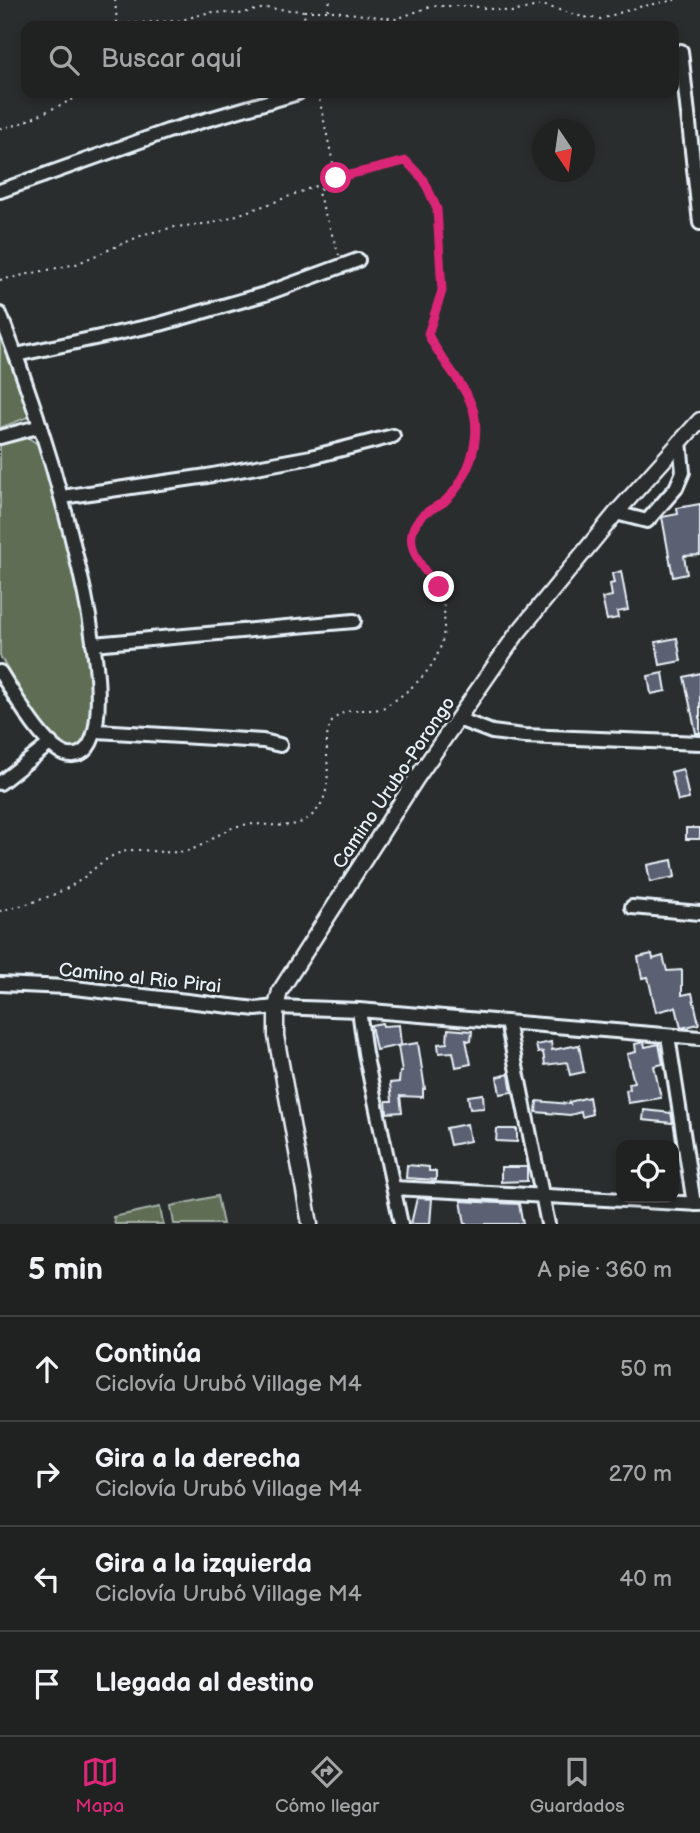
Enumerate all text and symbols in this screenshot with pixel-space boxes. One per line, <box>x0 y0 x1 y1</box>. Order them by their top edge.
search box <box>21 21 679 98</box>
icon: search <box>45 41 83 79</box>
text: Buscar aquí <box>101 44 242 75</box>
north arrow <box>532 119 595 182</box>
route start <box>320 162 351 193</box>
route end <box>423 571 454 602</box>
street label: Camino Urubo-Porongo <box>328 692 460 873</box>
street label: Camino al Rio Pirai <box>58 959 222 998</box>
map controls <box>616 1140 679 1203</box>
button: locate <box>616 1140 679 1203</box>
text: 5 min <box>28 1252 103 1288</box>
text: A pie · 360 m <box>537 1256 672 1284</box>
text: Continúa <box>95 1339 202 1370</box>
icon: ahead <box>28 1350 66 1388</box>
text: 50 m <box>620 1355 672 1383</box>
text: Ciclovía Urubó Village M4 <box>95 1370 362 1398</box>
text: Gira a la derecha <box>95 1444 301 1475</box>
icon: right <box>28 1455 66 1493</box>
text: 270 m <box>608 1460 672 1488</box>
text: Ciclovía Urubó Village M4 <box>95 1475 362 1503</box>
text: Gira a la izquierda <box>95 1549 312 1580</box>
icon: left <box>28 1560 66 1598</box>
text: 40 m <box>619 1565 672 1593</box>
text: Ciclovía Urubó Village M4 <box>95 1580 362 1608</box>
icon: arrive <box>28 1665 66 1703</box>
text: Llegada al destino <box>95 1668 314 1699</box>
tab: Mapa <box>75 1753 124 1818</box>
tab: Cómo llegar <box>275 1753 379 1818</box>
tab: Guardados <box>530 1753 625 1818</box>

